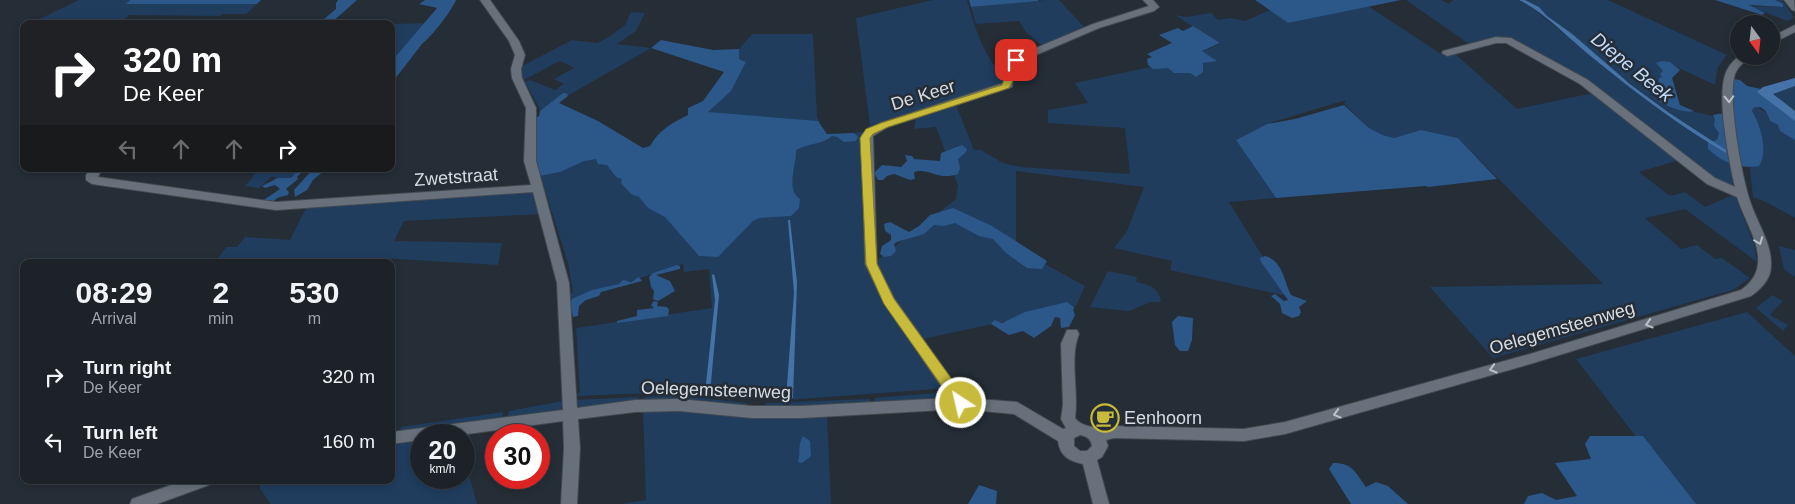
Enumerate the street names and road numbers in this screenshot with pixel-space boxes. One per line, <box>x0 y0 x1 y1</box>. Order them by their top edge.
street label: De Keer <box>888 76 958 114</box>
street label: Zwetstraat <box>413 164 499 190</box>
street label: Oelegemsteenweg <box>1487 298 1637 358</box>
street label: Oelegemsteenweg <box>641 377 791 403</box>

